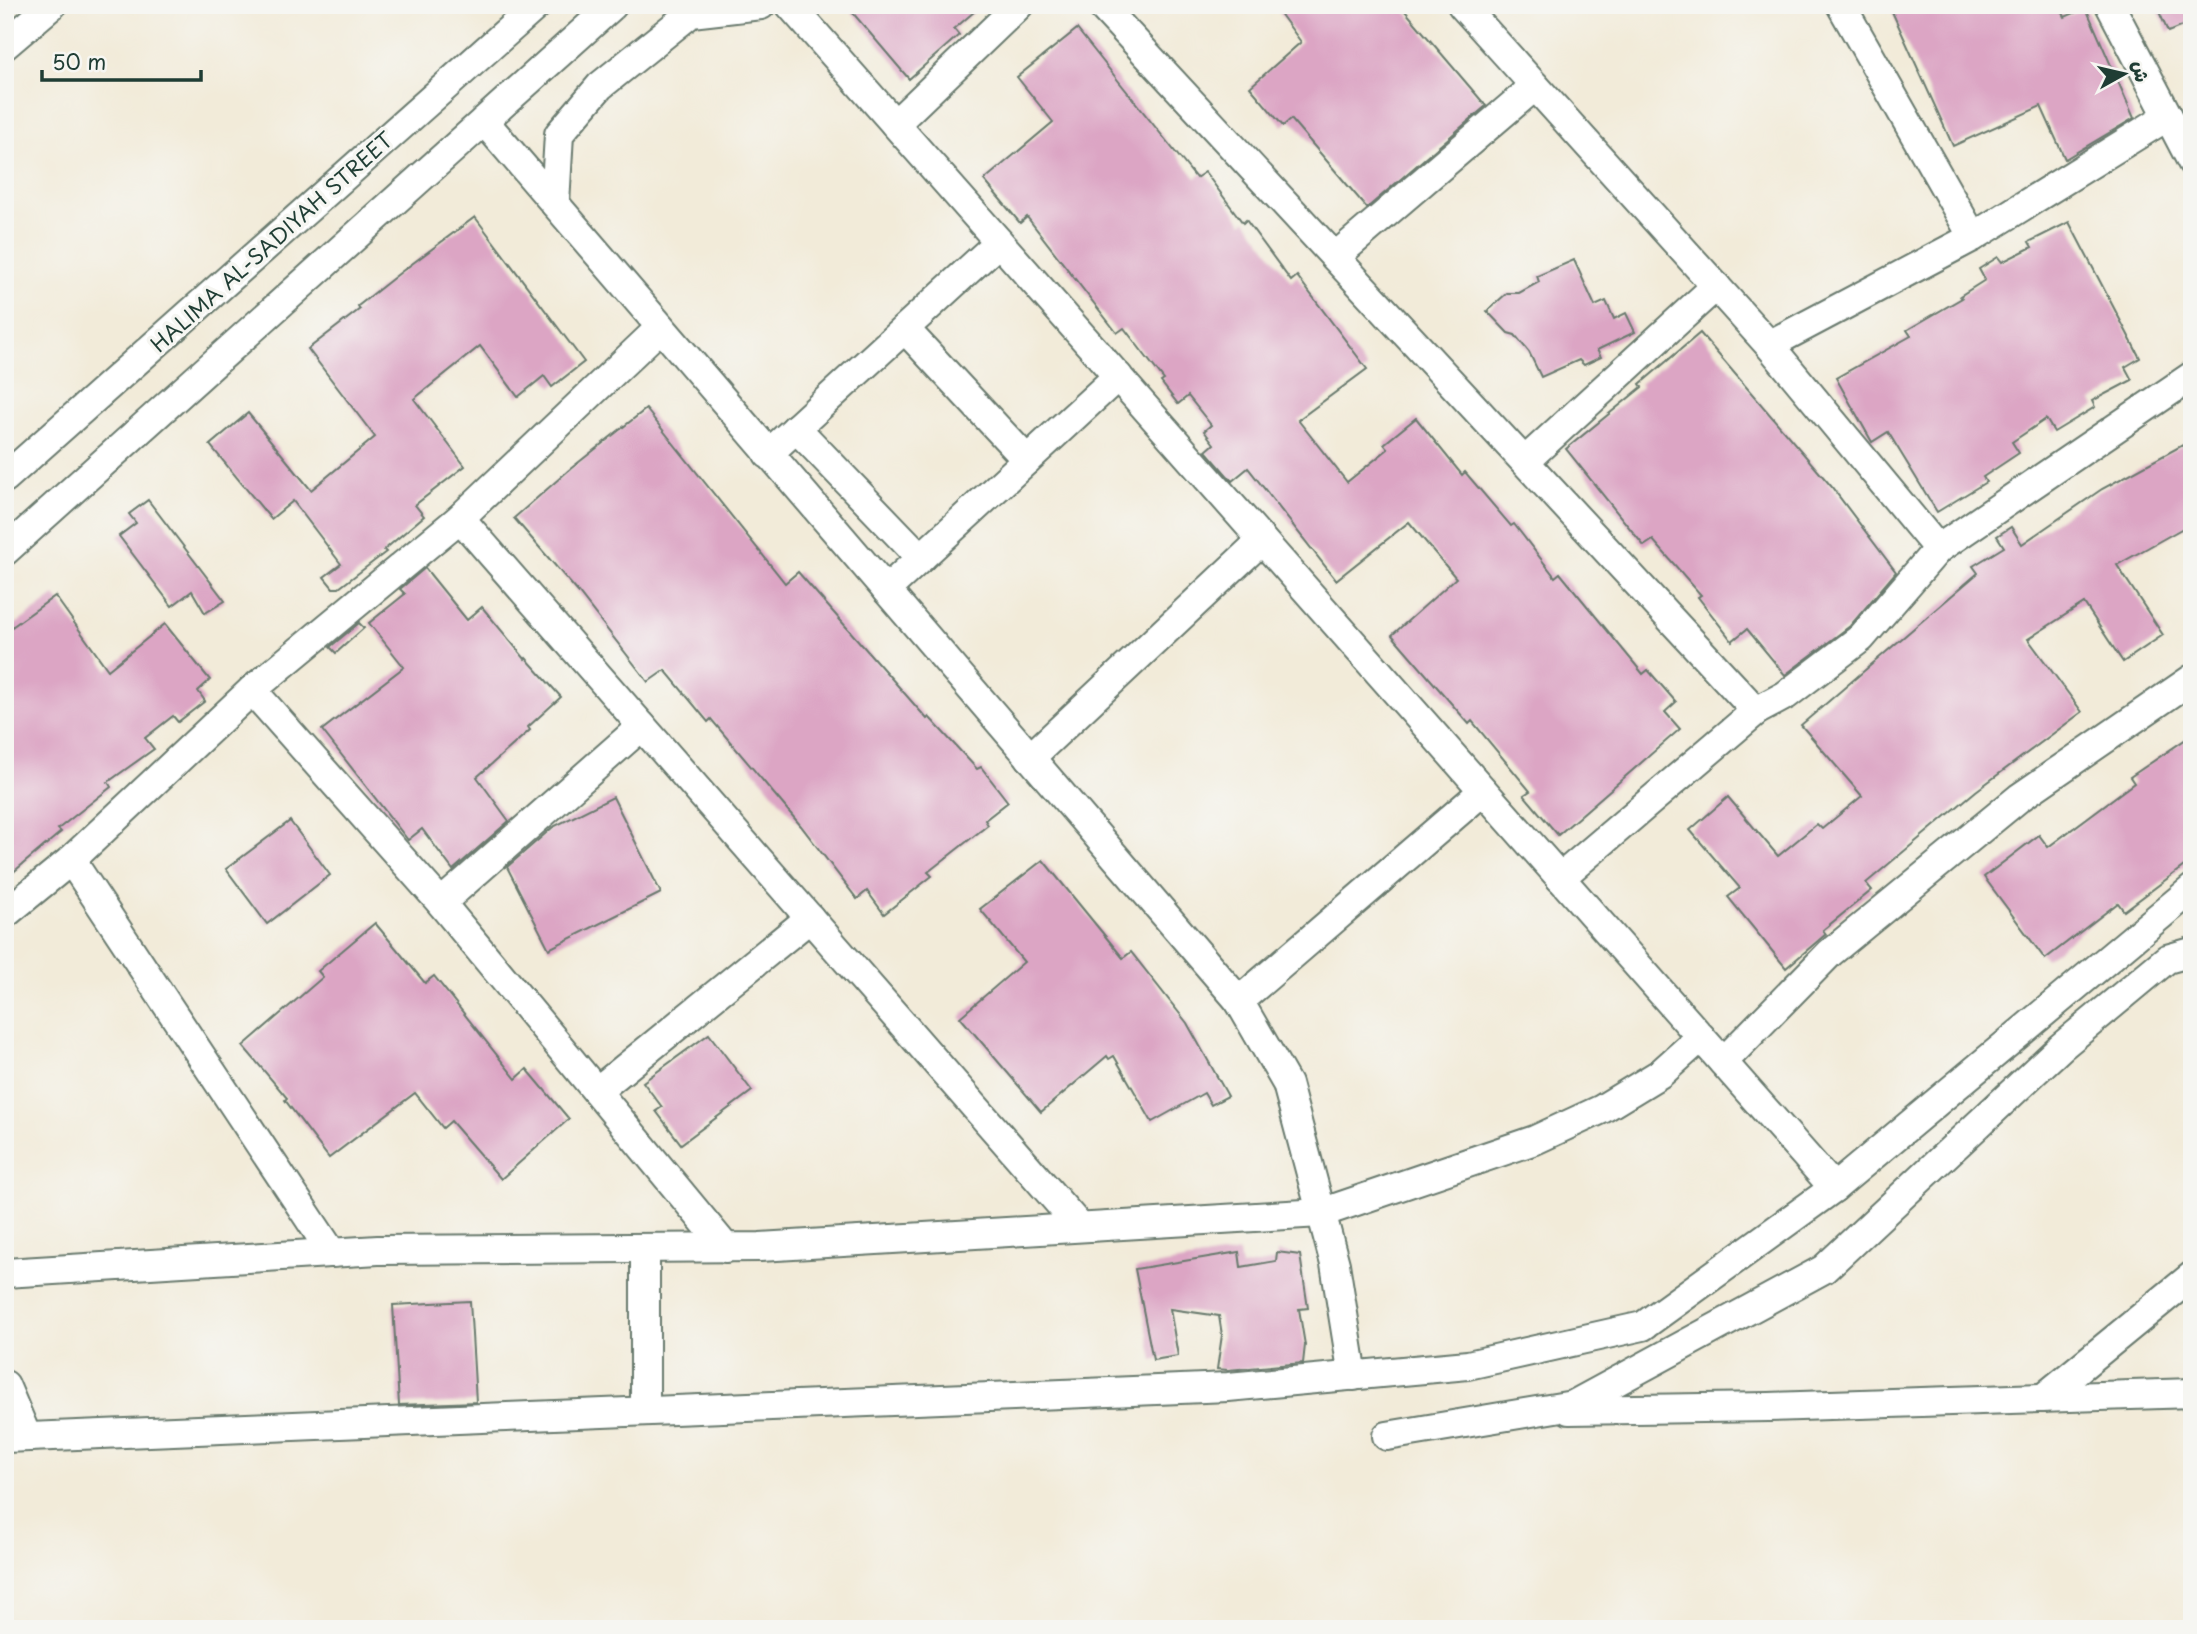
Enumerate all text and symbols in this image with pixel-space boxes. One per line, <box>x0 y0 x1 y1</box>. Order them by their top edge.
scale bar <box>42 38 201 82</box>
north arrow <box>2088 38 2158 108</box>
text: 50 m <box>52 45 106 77</box>
text: ش <box>2127 59 2157 84</box>
street label: HALIMA AL-SADIYAH STREET <box>143 123 400 359</box>

